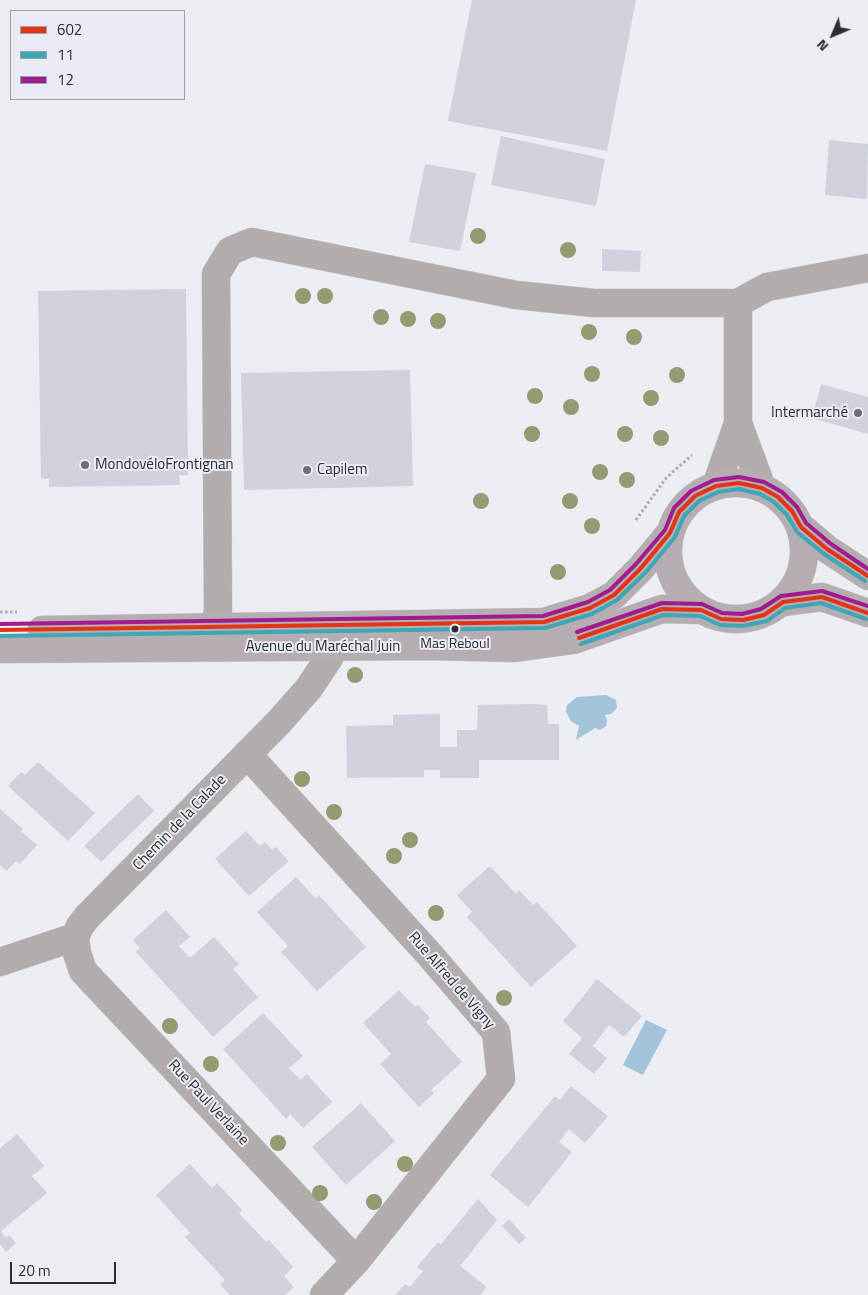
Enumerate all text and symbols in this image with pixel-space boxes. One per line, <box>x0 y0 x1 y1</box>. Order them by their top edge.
legend <box>10 10 185 100</box>
north arrow <box>808 10 858 60</box>
text: 602 <box>57 18 82 41</box>
text: N <box>811 35 833 57</box>
text: 11 <box>57 43 74 66</box>
text: 12 <box>57 68 74 91</box>
place label: Intermarché <box>771 404 848 422</box>
marker: Intermarché <box>852 407 864 419</box>
place label: MondovéloFrontignan <box>95 456 234 474</box>
marker: MondovéloFrontignan <box>79 459 91 471</box>
place label: Capilem <box>317 461 367 479</box>
marker: Capilem <box>301 464 313 476</box>
marker: Mas Reboul <box>450 624 460 634</box>
place label: Mas Reboul <box>420 637 490 653</box>
street label: Avenue du Maréchal Juin <box>246 638 400 656</box>
street label: Chemin de la Calade <box>130 771 230 875</box>
street label: Rue Alfred de Vigny <box>404 929 498 1033</box>
street label: Rue Paul Verlaine <box>164 1057 252 1149</box>
scale bar <box>12 1252 119 1284</box>
text: 20 m <box>18 1259 51 1282</box>

